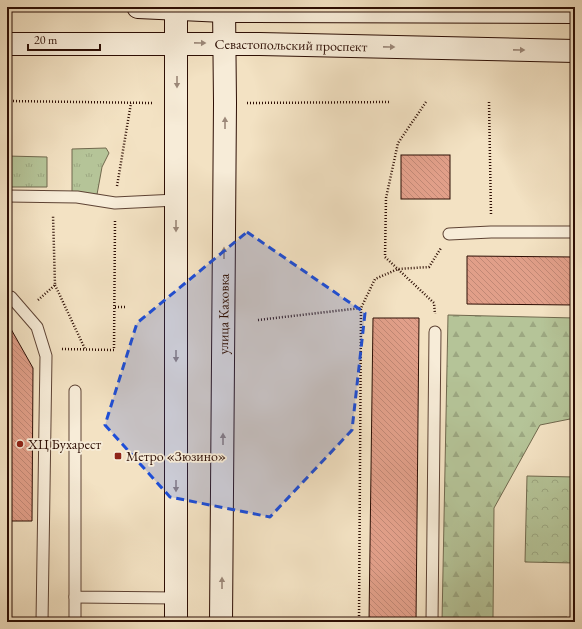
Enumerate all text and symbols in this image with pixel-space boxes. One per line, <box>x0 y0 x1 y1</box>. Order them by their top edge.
scale bar <box>28 26 100 52</box>
text: 20 m <box>34 32 58 48</box>
street label: Севастопольский проспект <box>215 35 368 55</box>
one-way arrow <box>194 40 206 47</box>
one-way arrow <box>383 44 396 50</box>
one-way arrow <box>513 47 526 53</box>
one-way arrow <box>174 76 180 89</box>
one-way arrow <box>222 116 228 129</box>
one-way arrow <box>173 220 179 233</box>
one-way arrow <box>221 246 227 259</box>
street label: улица Каховка <box>214 273 233 355</box>
one-way arrow <box>173 350 179 363</box>
one-way arrow <box>220 432 226 445</box>
place label: ХЦ Бухарест <box>27 435 102 453</box>
marker: ХЦ Бухарест <box>15 439 25 449</box>
place label: Метро «Зюзино» <box>126 447 226 465</box>
marker: Метро «Зюзино» <box>113 451 123 461</box>
one-way arrow <box>173 480 179 493</box>
one-way arrow <box>219 576 225 589</box>

